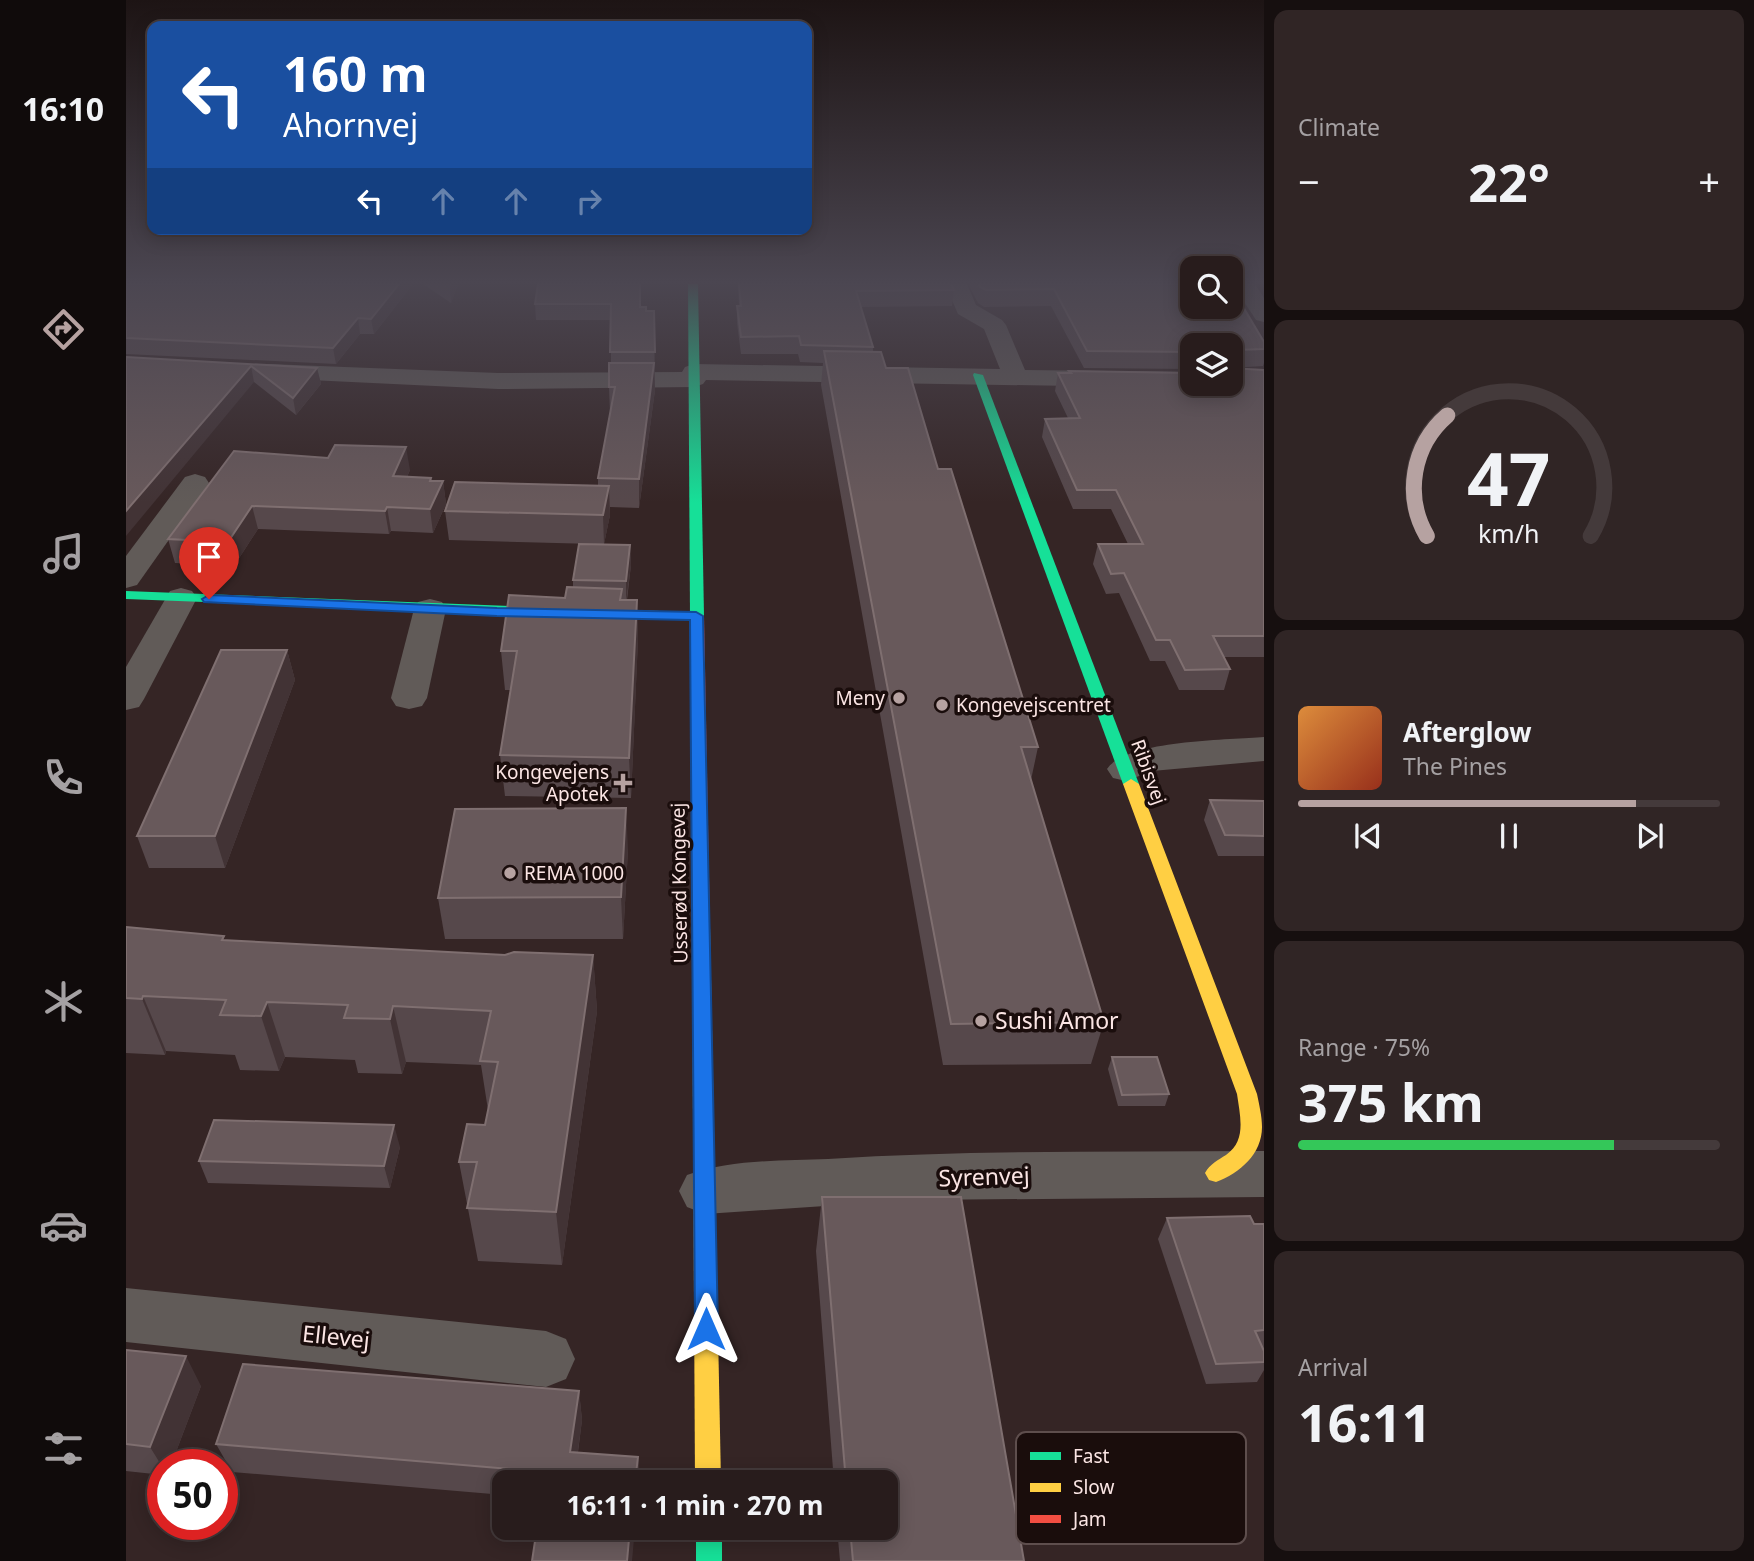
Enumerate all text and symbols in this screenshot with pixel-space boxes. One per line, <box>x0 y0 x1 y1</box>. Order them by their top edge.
text: 160 m <box>283 40 428 106</box>
icon: left <box>168 49 259 140</box>
text: 16:10 <box>22 87 104 130</box>
text: Ahornvej <box>283 103 418 146</box>
text: Climate <box>1298 111 1380 143</box>
text: 22° <box>1468 146 1550 217</box>
text: − <box>1298 155 1320 207</box>
text: + <box>1698 155 1720 207</box>
icon: left <box>351 182 389 220</box>
icon: ahead <box>424 182 462 220</box>
icon: ahead <box>497 182 535 220</box>
icon: right <box>570 182 608 220</box>
map controls <box>1180 256 1243 396</box>
button: search <box>1180 256 1243 319</box>
icon: directions <box>39 305 88 354</box>
button: layers <box>1180 333 1243 396</box>
text: 47 <box>1467 429 1551 528</box>
text: km/h <box>1478 516 1540 550</box>
pin <box>179 527 239 599</box>
icon: music <box>39 529 88 578</box>
icon: arrive <box>190 538 228 576</box>
place label: Meny <box>836 685 885 711</box>
marker: Meny <box>891 690 907 706</box>
place label: Kongevejscentret <box>956 692 1111 718</box>
marker: Kongevejscentret <box>934 697 950 713</box>
text: Afterglow <box>1403 714 1531 750</box>
street label: Ribisvej <box>1125 736 1173 808</box>
text: The Pines <box>1403 750 1507 782</box>
icon: phone <box>39 753 88 802</box>
place label: Kongevejens Apotek <box>495 759 609 807</box>
marker: Kongevejens Apotek <box>615 775 631 791</box>
street label: Usserød Kongevej <box>665 802 693 964</box>
icon: previous <box>1349 817 1387 855</box>
icon: pause <box>1490 817 1528 855</box>
icon: next <box>1631 817 1669 855</box>
place label: REMA 1000 <box>524 860 624 886</box>
marker: REMA 1000 <box>502 865 518 881</box>
icon: climate <box>39 977 88 1026</box>
place label: Sushi Amor <box>995 1004 1119 1036</box>
marker: Sushi Amor <box>973 1013 989 1029</box>
text: Range · 75% <box>1298 1031 1430 1063</box>
text: 375 km <box>1298 1066 1484 1137</box>
street label: Syrenvej <box>938 1158 1030 1194</box>
icon: car <box>39 1201 88 1250</box>
position arrow <box>669 1292 743 1366</box>
street label: Ellevej <box>301 1317 371 1355</box>
text: Arrival <box>1298 1351 1368 1383</box>
text: 16:11 <box>1298 1386 1432 1457</box>
icon: filters <box>39 1424 88 1473</box>
legend <box>1016 1432 1246 1544</box>
text: Fast <box>1073 1443 1110 1469</box>
speed limit sign: 50 <box>147 1449 238 1540</box>
text: Slow <box>1073 1474 1114 1500</box>
text: 16:11 · 1 min · 270 m <box>567 1487 823 1523</box>
text: Jam <box>1071 1506 1107 1532</box>

